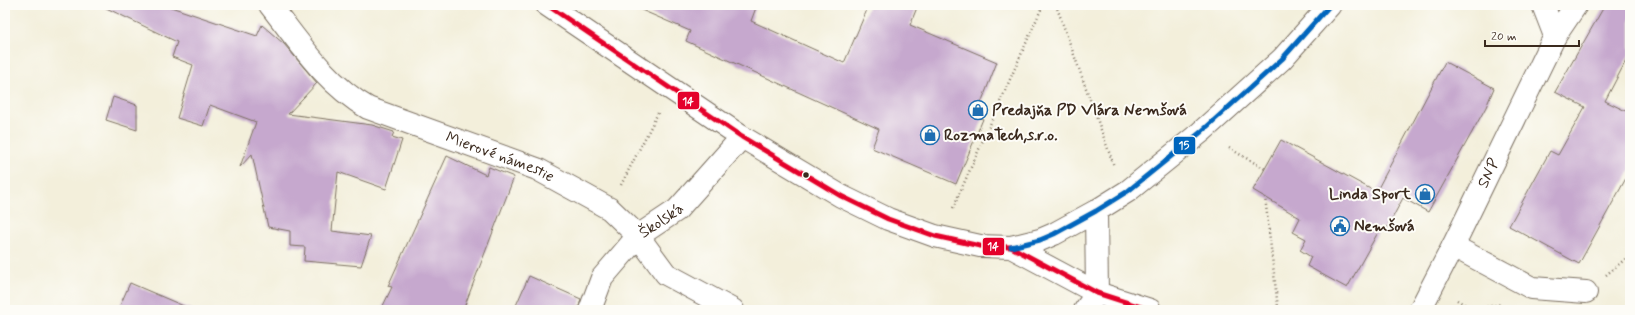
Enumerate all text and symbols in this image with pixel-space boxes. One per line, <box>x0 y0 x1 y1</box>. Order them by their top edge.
scale bar <box>1485 22 1579 48</box>
text: 20 m <box>1491 29 1517 45</box>
line badge: 14 <box>677 91 700 110</box>
text: 14 <box>682 95 694 109</box>
shop icon: Predajňa PD Vlára Nemšová <box>967 99 989 121</box>
place label: Predajňa PD Vlára Nemšová <box>992 100 1187 121</box>
shop icon: RozmaTech,s.r.o. <box>919 124 941 146</box>
place label: RozmaTech,s.r.o. <box>944 125 1058 146</box>
street label: Mierové námestie <box>443 126 558 187</box>
line badge: 15 <box>1173 136 1196 155</box>
text: 15 <box>1179 139 1190 153</box>
street label: SNP <box>1472 154 1505 191</box>
unlabelled marker <box>801 170 811 180</box>
shop icon: Linda Sport <box>1414 183 1436 205</box>
place label: Linda Sport <box>1329 184 1412 205</box>
street label: Školská <box>635 199 688 243</box>
public building icon: Nemšová <box>1329 215 1351 237</box>
place label: Nemšová <box>1354 216 1415 237</box>
line badge: 14 <box>982 237 1005 256</box>
text: 14 <box>987 240 999 254</box>

